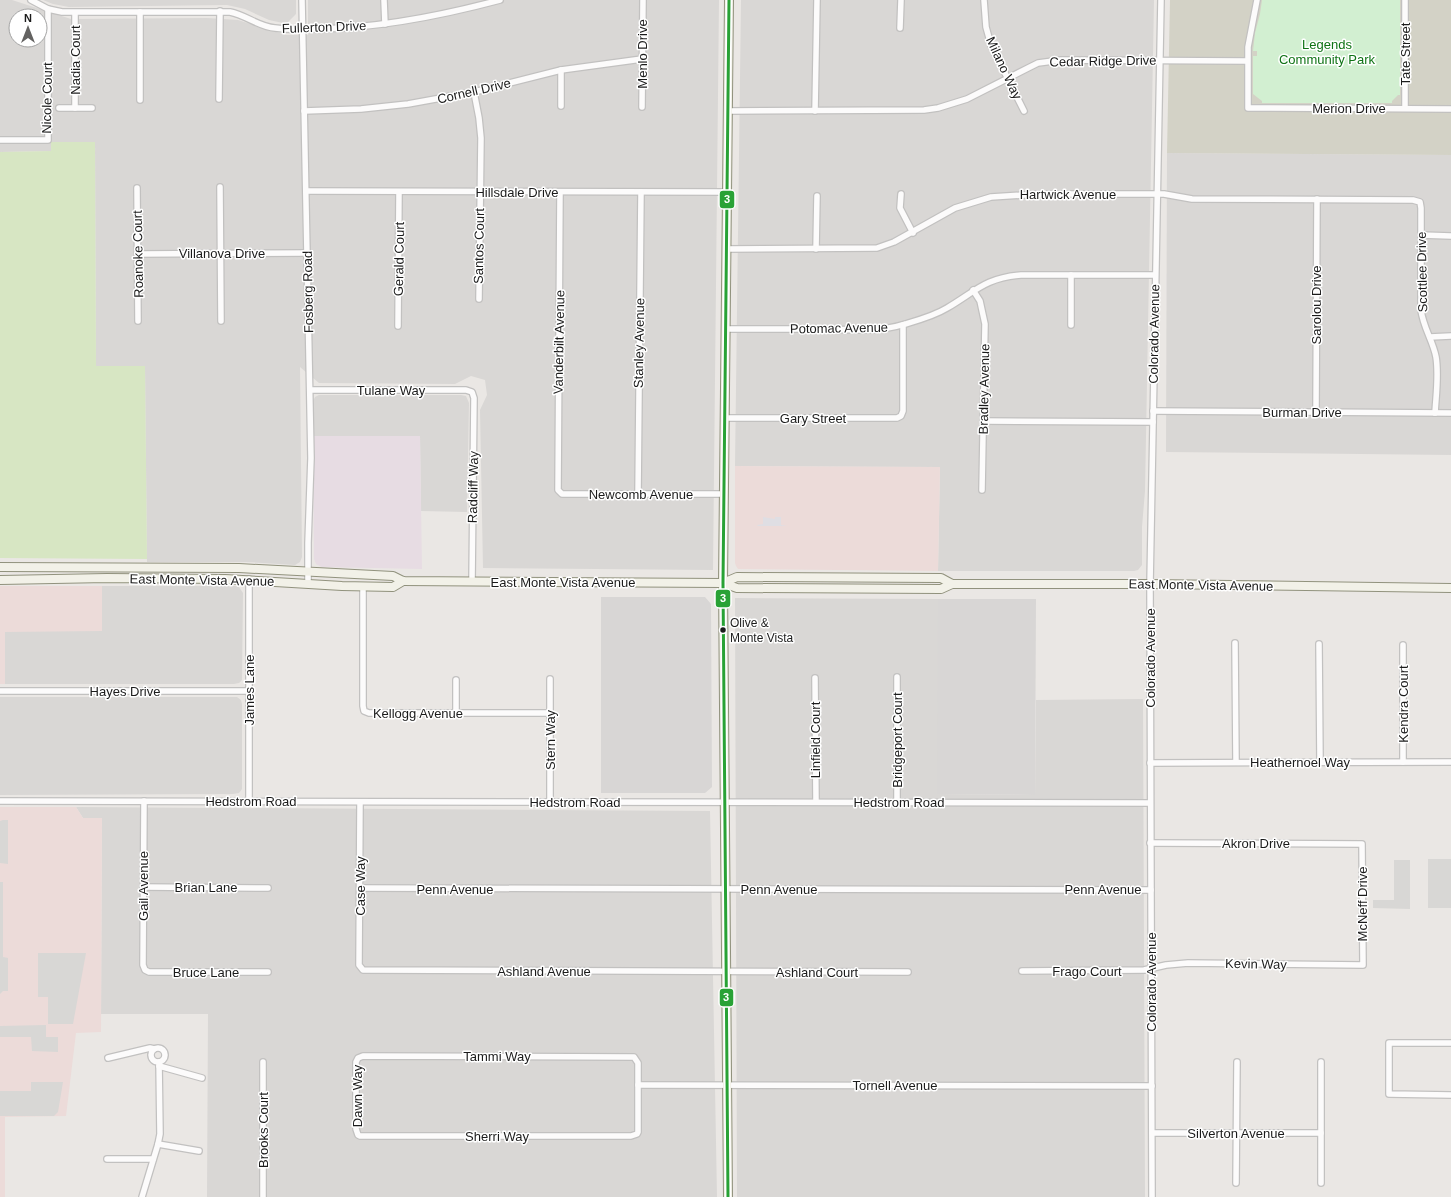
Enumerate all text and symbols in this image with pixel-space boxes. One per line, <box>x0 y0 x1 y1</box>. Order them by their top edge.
north arrow <box>8 8 48 48</box>
text: N <box>24 12 32 24</box>
street label: Fullerton Drive <box>281 18 367 36</box>
street label: Menlo Drive <box>635 19 650 89</box>
street label: Tate Street <box>1398 22 1413 85</box>
street label: Nadia Court <box>68 25 83 95</box>
street label: Milano Way <box>983 34 1025 102</box>
park label: Legends Community Park <box>1279 37 1376 67</box>
street label: Cedar Ridge Drive <box>1049 53 1157 69</box>
street label: Nicole Court <box>39 62 55 134</box>
street label: Cornell Drive <box>436 75 512 107</box>
street label: Merion Drive <box>1312 101 1386 116</box>
street label: Hillsdale Drive <box>475 185 559 200</box>
street label: Hartwick Avenue <box>1020 187 1116 202</box>
line badge: 3 <box>719 190 735 209</box>
text: 3 <box>724 193 730 205</box>
street label: Santos Court <box>471 208 487 284</box>
street label: Roanoke Court <box>130 210 146 298</box>
street label: Gerald Court <box>391 221 407 296</box>
street label: Scottlee Drive <box>1414 231 1430 313</box>
street label: Villanova Drive <box>179 246 265 261</box>
street label: Fosberg Road <box>300 251 316 333</box>
street label: Sarolou Drive <box>1309 266 1324 344</box>
street label: Colorado Avenue <box>1146 284 1162 384</box>
street label: Vanderbilt Avenue <box>551 290 567 394</box>
street label: Stanley Avenue <box>631 298 647 388</box>
street label: Potomac Avenue <box>790 320 888 336</box>
street label: Bradley Avenue <box>976 343 992 435</box>
street label: Tulane Way <box>357 383 426 398</box>
street label: Burman Drive <box>1262 405 1342 420</box>
street label: Gary Street <box>780 411 847 426</box>
street label: Radcliff Way <box>465 450 481 523</box>
street label: Newcomb Avenue <box>589 487 693 502</box>
street label: East Monte Vista Avenue <box>129 571 275 589</box>
street label: East Monte Vista Avenue <box>491 575 635 590</box>
street label: East Monte Vista Avenue <box>1128 576 1274 594</box>
line badge: 3 <box>715 589 731 608</box>
text: 3 <box>720 592 726 604</box>
street label: Colorado Avenue <box>1143 608 1158 708</box>
place label: Olive & Monte Vista <box>730 616 793 645</box>
marker: Olive & Monte Vista <box>718 625 728 635</box>
street label: James Lane <box>242 655 257 725</box>
street label: Kendra Court <box>1396 665 1411 743</box>
street label: Hayes Drive <box>90 684 160 699</box>
street label: Bridgeport Court <box>890 692 905 788</box>
street label: Linfield Court <box>808 701 823 778</box>
street label: Kellogg Avenue <box>373 706 463 721</box>
street label: Stern Way <box>543 709 558 770</box>
street label: Heathernoel Way <box>1250 755 1350 770</box>
street label: Hedstrom Road <box>205 794 297 809</box>
street label: Hedstrom Road <box>529 795 621 810</box>
street label: Hedstrom Road <box>853 795 945 810</box>
street label: Akron Drive <box>1222 836 1290 851</box>
street label: Gail Avenue <box>136 851 151 921</box>
street label: Case Way <box>353 856 368 916</box>
street label: McNeff Drive <box>1355 867 1370 941</box>
street label: Brian Lane <box>175 880 237 895</box>
street label: Penn Avenue <box>416 882 494 897</box>
street label: Penn Avenue <box>740 882 818 897</box>
street label: Penn Avenue <box>1064 882 1142 897</box>
street label: Colorado Avenue <box>1144 932 1159 1032</box>
street label: Kevin Way <box>1225 956 1287 972</box>
street label: Ashland Avenue <box>497 964 591 979</box>
street label: Frago Court <box>1052 964 1122 979</box>
street label: Bruce Lane <box>173 965 239 980</box>
street label: Ashland Court <box>776 965 859 980</box>
line badge: 3 <box>719 988 734 1007</box>
text: 3 <box>723 991 729 1003</box>
street label: Tammi Way <box>463 1049 531 1064</box>
street label: Dawn Way <box>350 1064 365 1127</box>
street label: Tornell Avenue <box>852 1078 938 1093</box>
street label: Brooks Court <box>256 1092 271 1168</box>
street label: Silverton Avenue <box>1187 1126 1285 1141</box>
street label: Sherri Way <box>465 1129 529 1144</box>

